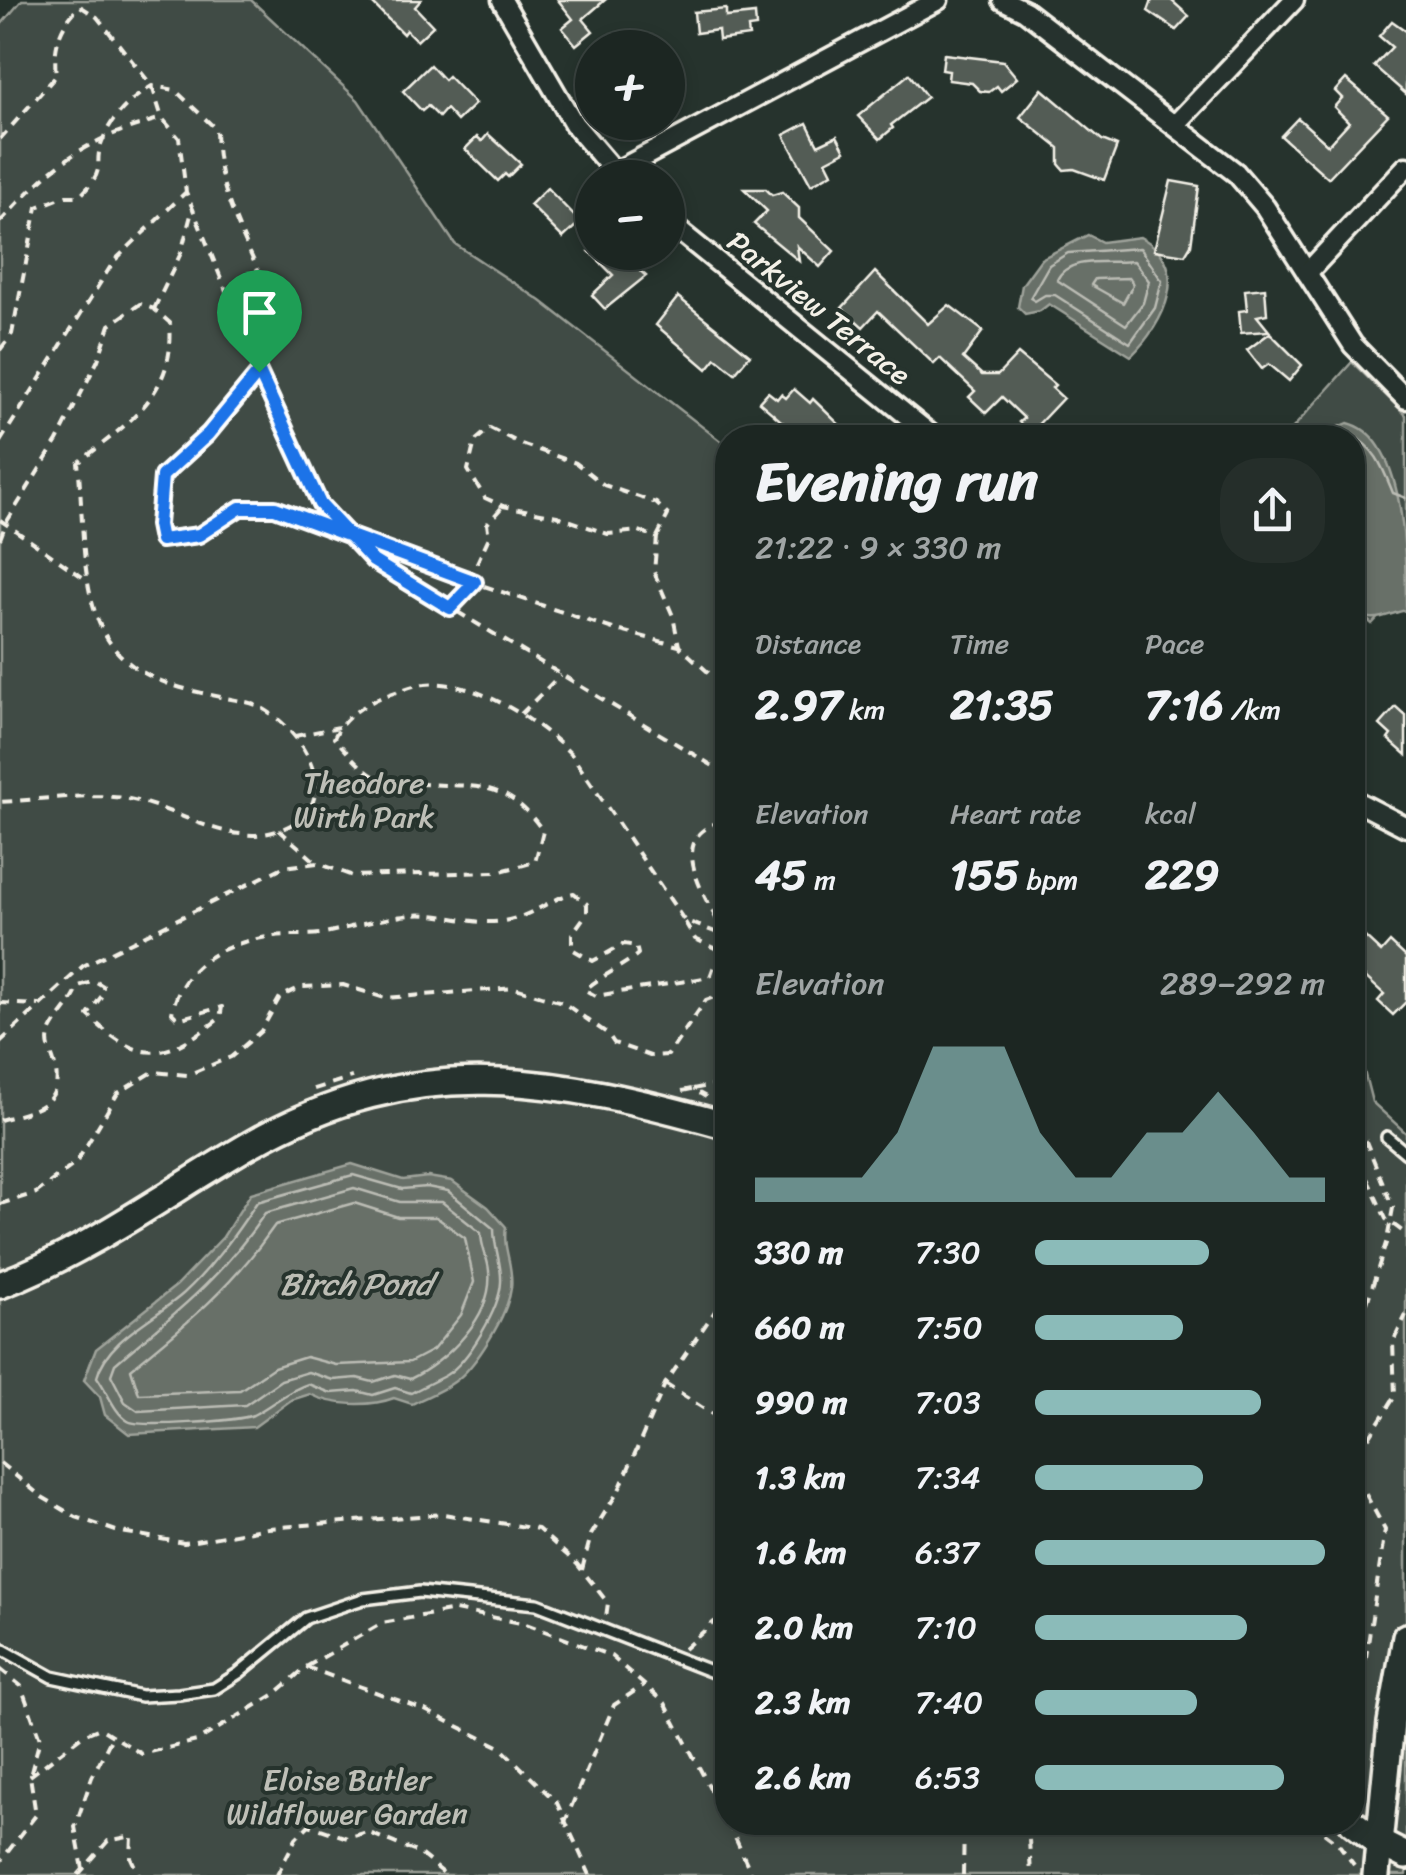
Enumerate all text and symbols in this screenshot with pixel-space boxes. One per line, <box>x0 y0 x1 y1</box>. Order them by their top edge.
map controls <box>575 30 685 270</box>
button: + <box>575 30 685 140</box>
button: − <box>575 160 685 270</box>
street label: Parkview Terrace <box>714 216 924 400</box>
pin <box>217 270 302 373</box>
icon: arrive <box>232 285 287 340</box>
text: Evening run <box>755 433 1038 530</box>
button: share <box>1220 458 1325 563</box>
text: 21:22 · 9 × 330 m <box>755 519 1001 576</box>
text: Distance <box>755 619 861 668</box>
text: Time <box>950 619 1009 668</box>
text: Pace <box>1145 619 1204 668</box>
text: 2.97 <box>755 668 842 742</box>
text: 21:35 <box>950 668 1054 742</box>
text: 7:16 <box>1145 668 1224 742</box>
text: km <box>842 685 885 734</box>
text: /km <box>1224 685 1281 734</box>
park label: Theodore Wirth Park <box>293 756 435 844</box>
text: Elevation <box>755 789 868 838</box>
text: Heart rate <box>950 789 1081 838</box>
text: kcal <box>1145 789 1196 838</box>
text: 45 <box>755 838 807 912</box>
text: 155 <box>950 838 1019 912</box>
text: 229 <box>1145 838 1219 912</box>
text: m <box>807 855 836 904</box>
text: bpm <box>1019 855 1078 904</box>
text: Elevation <box>755 955 885 1012</box>
text: 289–292 m <box>1160 955 1325 1012</box>
text: 330 m <box>755 1224 843 1281</box>
text: 7:30 <box>915 1224 981 1281</box>
water label: Birch Pond <box>280 1256 440 1313</box>
text: 660 m <box>755 1299 844 1356</box>
text: 7:50 <box>915 1299 983 1356</box>
text: 990 m <box>755 1374 847 1431</box>
text: 7:03 <box>915 1374 981 1431</box>
text: 1.3 km <box>755 1449 846 1506</box>
text: 7:34 <box>915 1449 981 1506</box>
text: 1.6 km <box>755 1524 846 1581</box>
text: 6:37 <box>915 1524 979 1581</box>
text: 2.0 km <box>755 1599 853 1656</box>
text: 7:10 <box>915 1599 977 1656</box>
text: 2.3 km <box>755 1674 851 1731</box>
text: 7:40 <box>915 1674 983 1731</box>
text: 2.6 km <box>755 1749 851 1806</box>
text: 6:53 <box>915 1749 980 1806</box>
park label: Eloise Butler Wildflower Garden <box>226 1753 468 1841</box>

